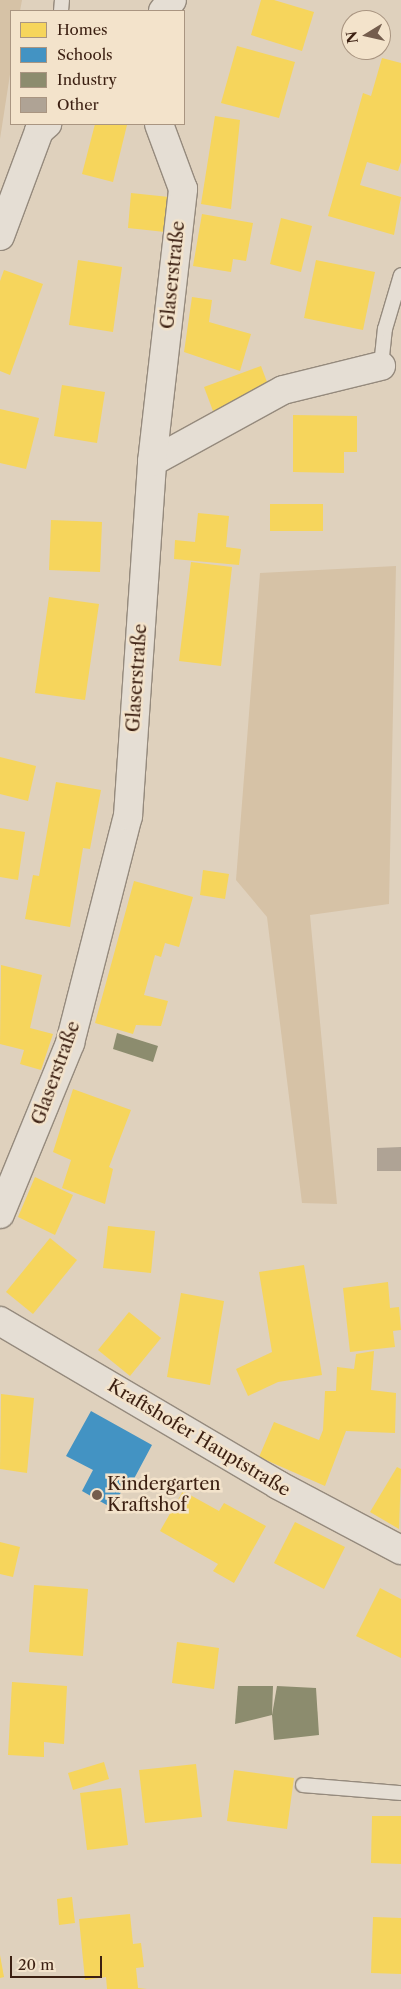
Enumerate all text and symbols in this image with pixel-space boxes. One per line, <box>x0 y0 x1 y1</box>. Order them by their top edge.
legend <box>10 10 185 125</box>
north arrow <box>341 10 391 60</box>
text: Homes <box>57 20 108 39</box>
text: N <box>342 30 362 45</box>
text: Schools <box>57 45 113 64</box>
text: Industry <box>57 70 117 89</box>
text: Other <box>57 95 99 114</box>
street label: Glaserstraße <box>157 220 189 330</box>
street label: Glaserstraße <box>122 623 152 733</box>
street label: Glaserstraße <box>27 1018 85 1128</box>
street label: Kraftshofer Hauptstraße <box>104 1375 294 1501</box>
place label: Kindergarten Kraftshof <box>107 1474 221 1516</box>
marker: Kindergarten Kraftshof <box>91 1489 103 1501</box>
scale bar <box>12 1946 105 1978</box>
text: 20 m <box>18 1955 54 1974</box>

